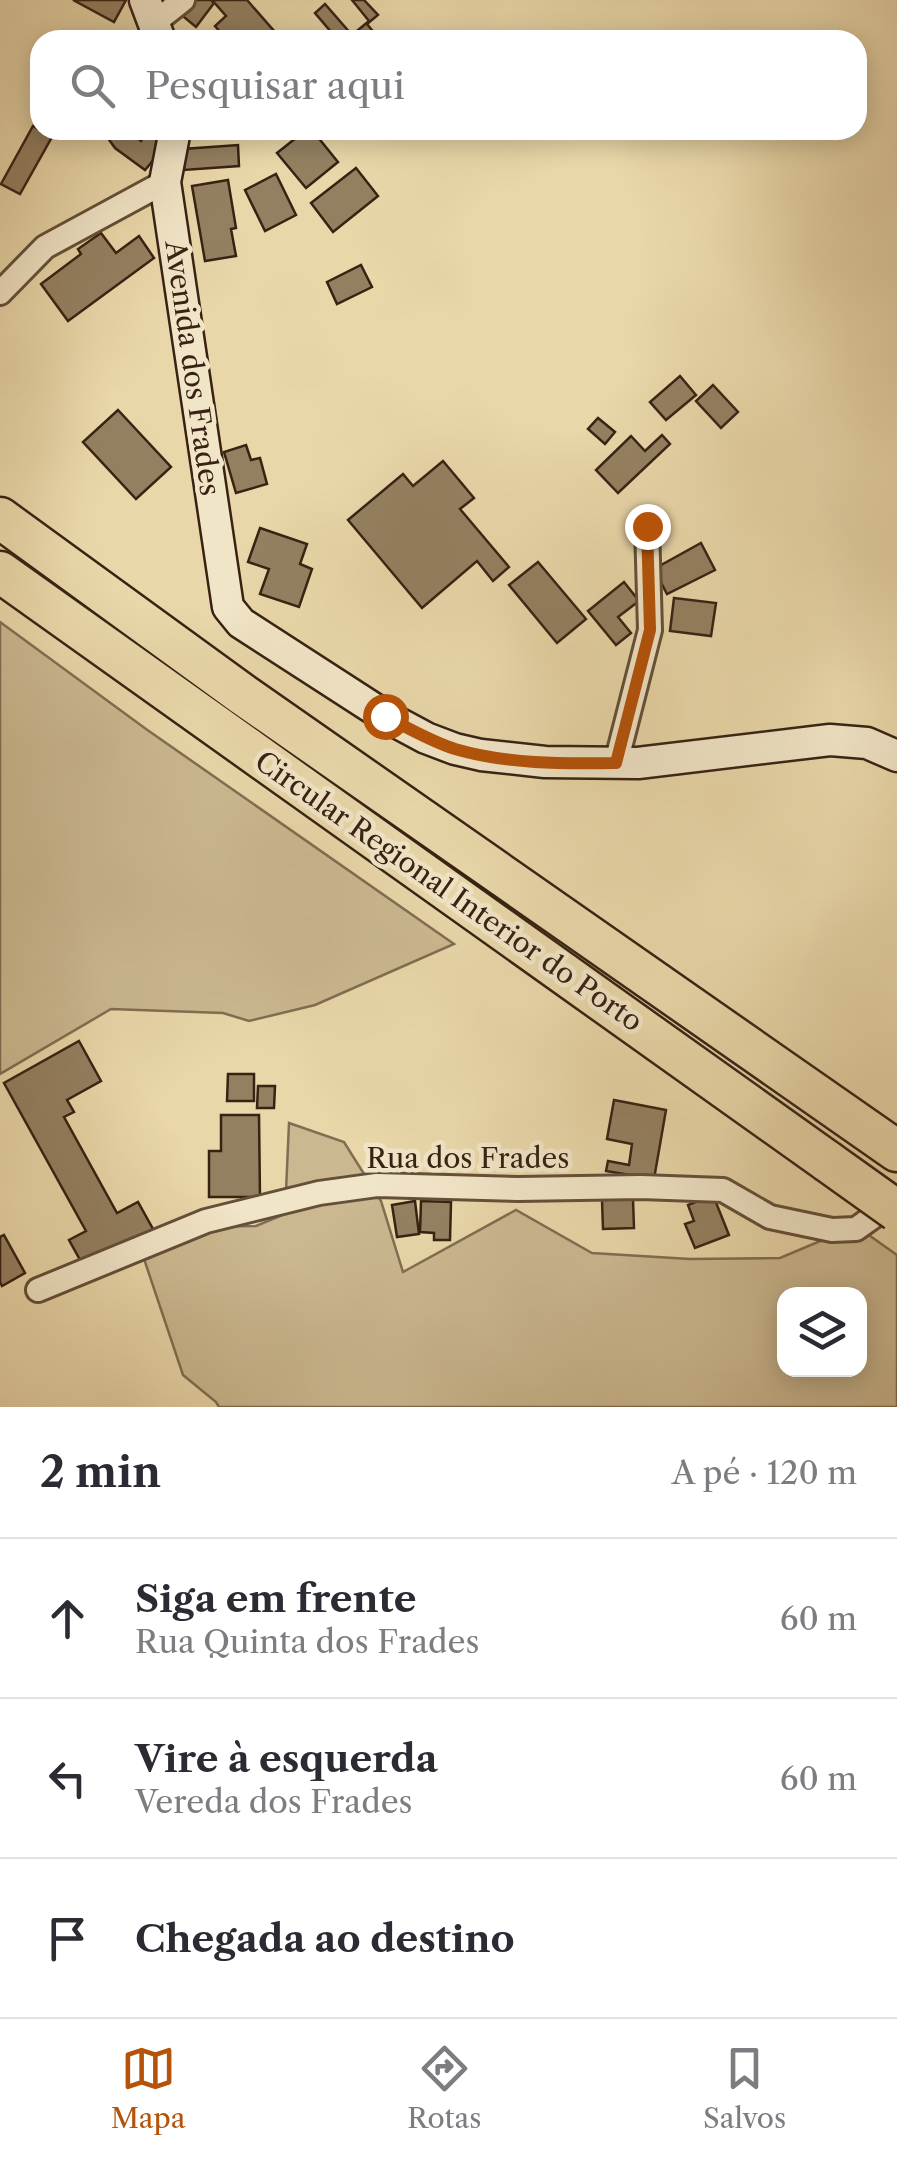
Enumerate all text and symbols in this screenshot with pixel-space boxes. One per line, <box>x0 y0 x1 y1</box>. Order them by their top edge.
search box <box>30 30 867 140</box>
icon: search <box>65 58 120 113</box>
text: Pesquisar aqui <box>145 62 405 109</box>
street label: Avenida dos Frades <box>158 237 228 498</box>
route end <box>625 504 671 550</box>
route start <box>363 694 409 740</box>
street label: Circular Regional Interior do Porto <box>249 744 649 1038</box>
street label: Rua dos Frades <box>367 1141 569 1175</box>
map controls <box>777 1287 867 1377</box>
button: layers <box>777 1287 867 1377</box>
text: 2 min <box>40 1446 161 1498</box>
text: A pé · 120 m <box>672 1453 857 1492</box>
text: Siga em frente <box>135 1575 416 1622</box>
icon: ahead <box>40 1591 95 1646</box>
text: 60 m <box>780 1599 857 1638</box>
text: Rua Quinta dos Frades <box>135 1622 479 1661</box>
text: Vire à esquerda <box>135 1735 438 1782</box>
icon: left <box>40 1751 95 1806</box>
text: 60 m <box>780 1759 857 1798</box>
text: Vereda dos Frades <box>135 1782 413 1821</box>
icon: arrive <box>40 1911 95 1966</box>
text: Chegada ao destino <box>135 1915 515 1962</box>
tab: Mapa <box>111 2041 186 2135</box>
tab: Rotas <box>407 2041 481 2135</box>
tab: Salvos <box>703 2041 786 2135</box>

